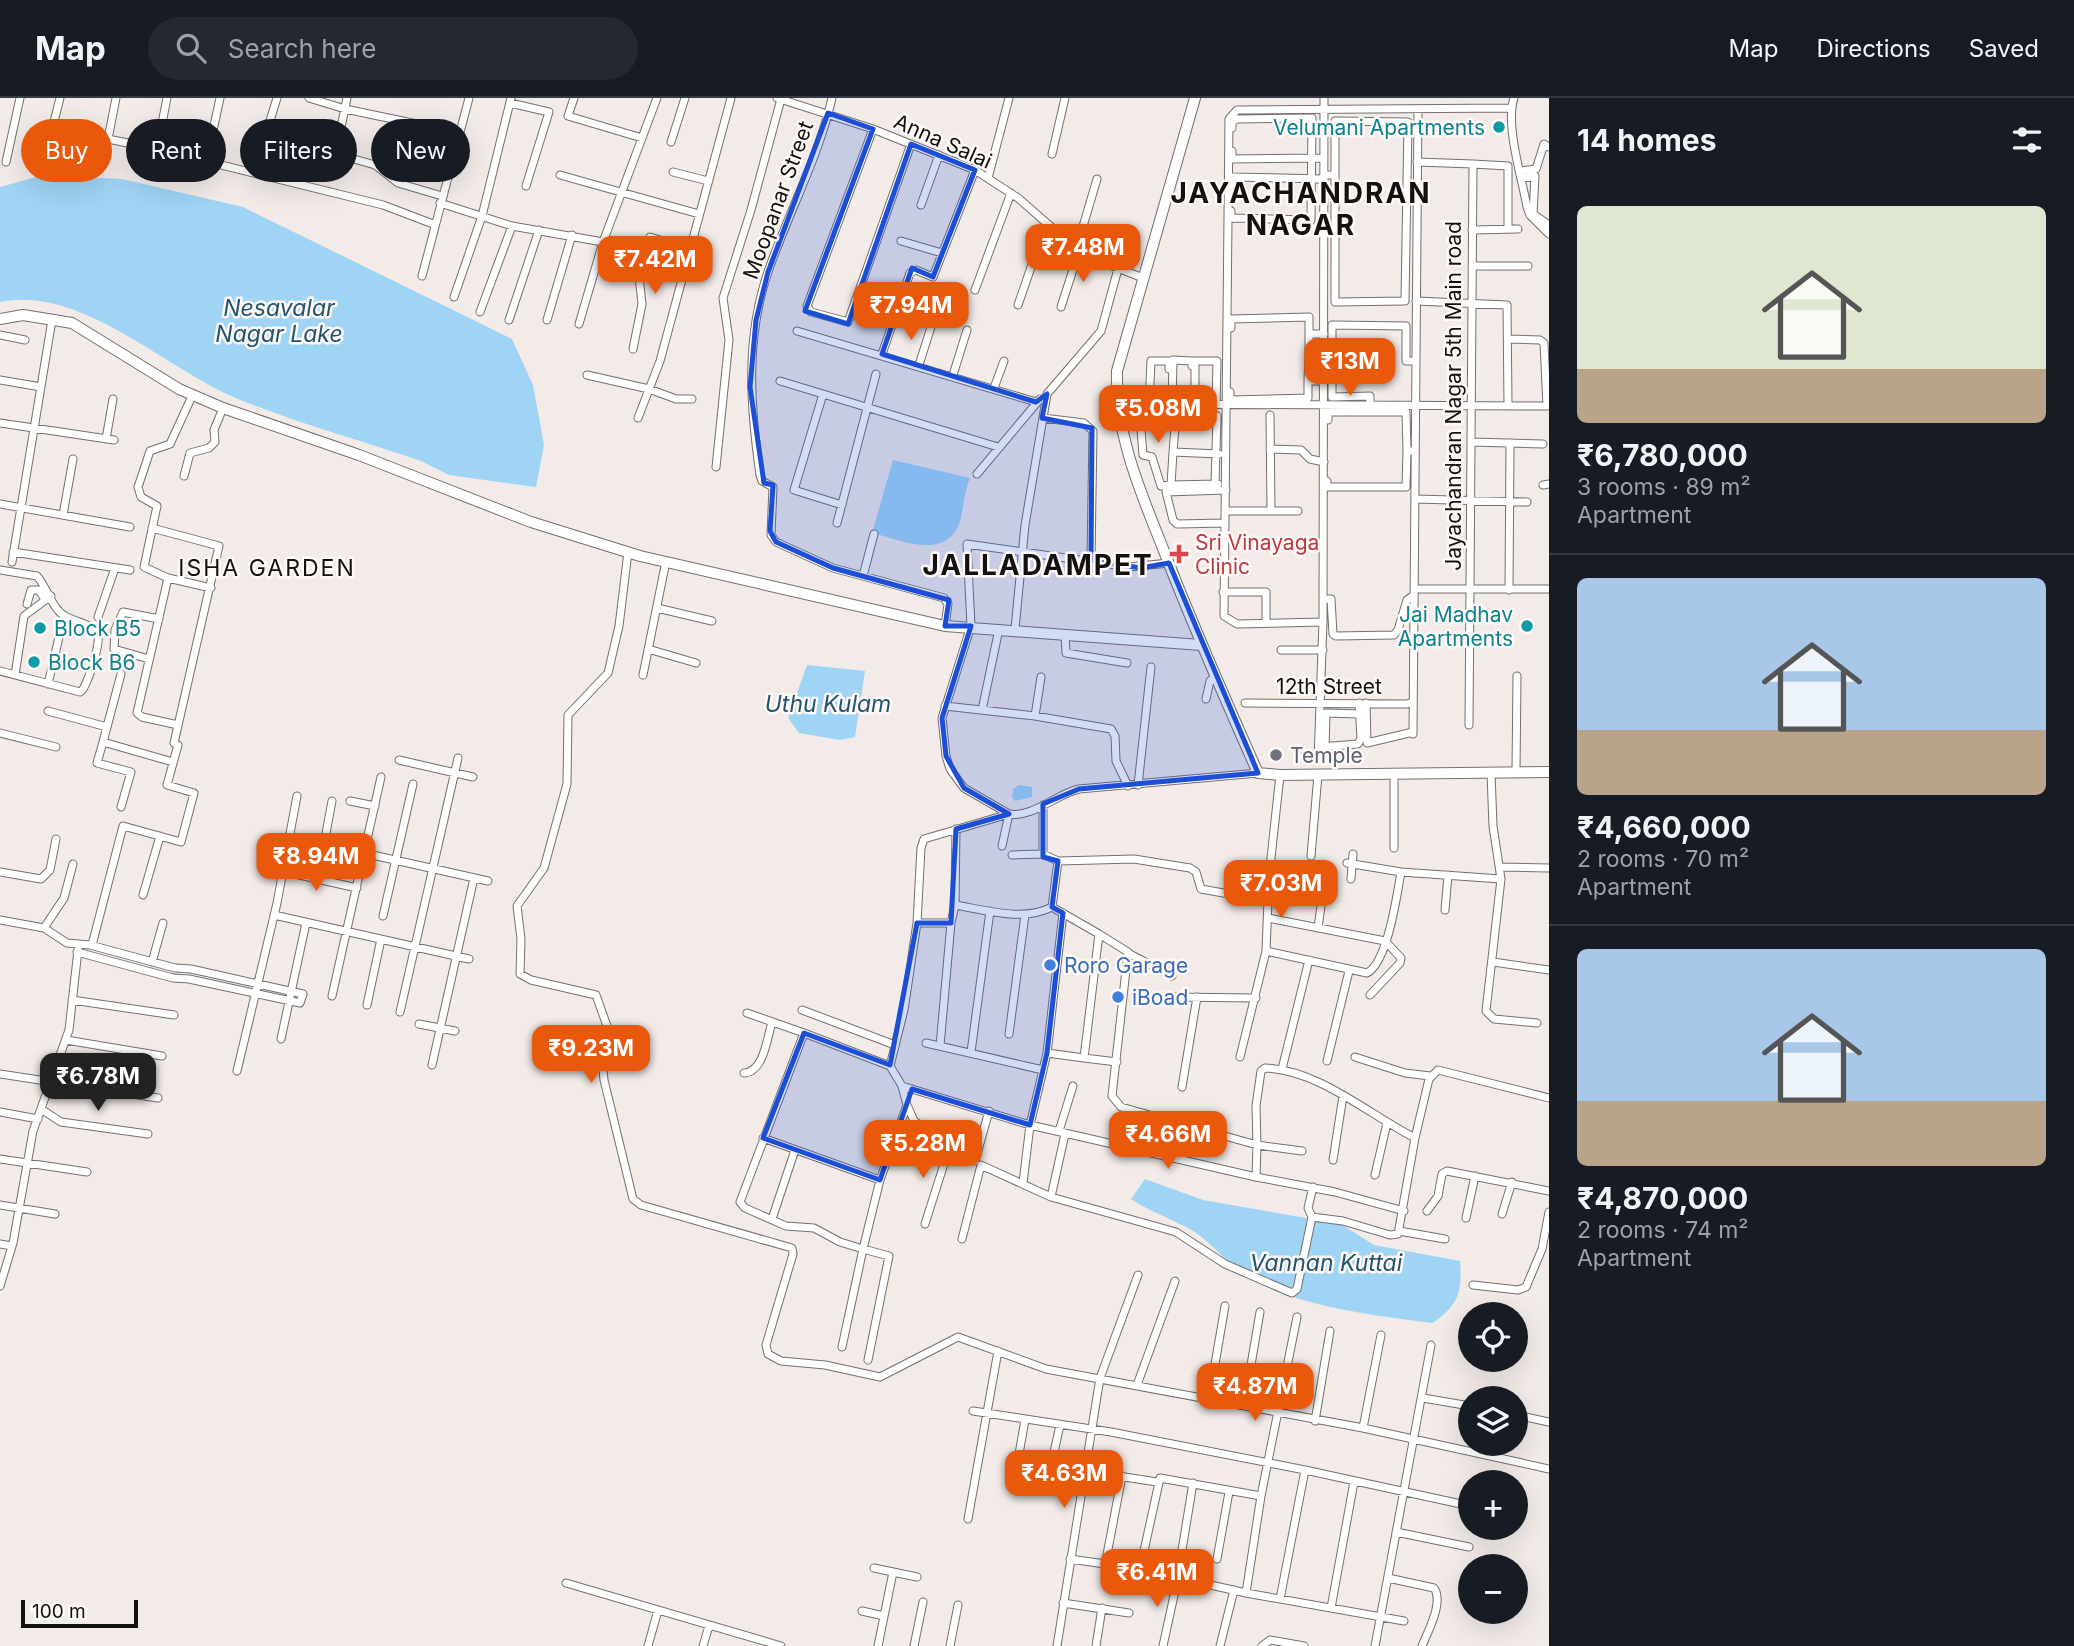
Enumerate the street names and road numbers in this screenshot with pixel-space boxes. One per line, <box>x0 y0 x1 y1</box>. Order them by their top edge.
street label: Anna Salai <box>890 108 996 174</box>
street label: Moopanar Street <box>738 117 818 282</box>
street label: Jayachandran Nagar 5th Main road <box>1441 221 1466 571</box>
street label: 12th Street <box>1276 674 1382 699</box>

